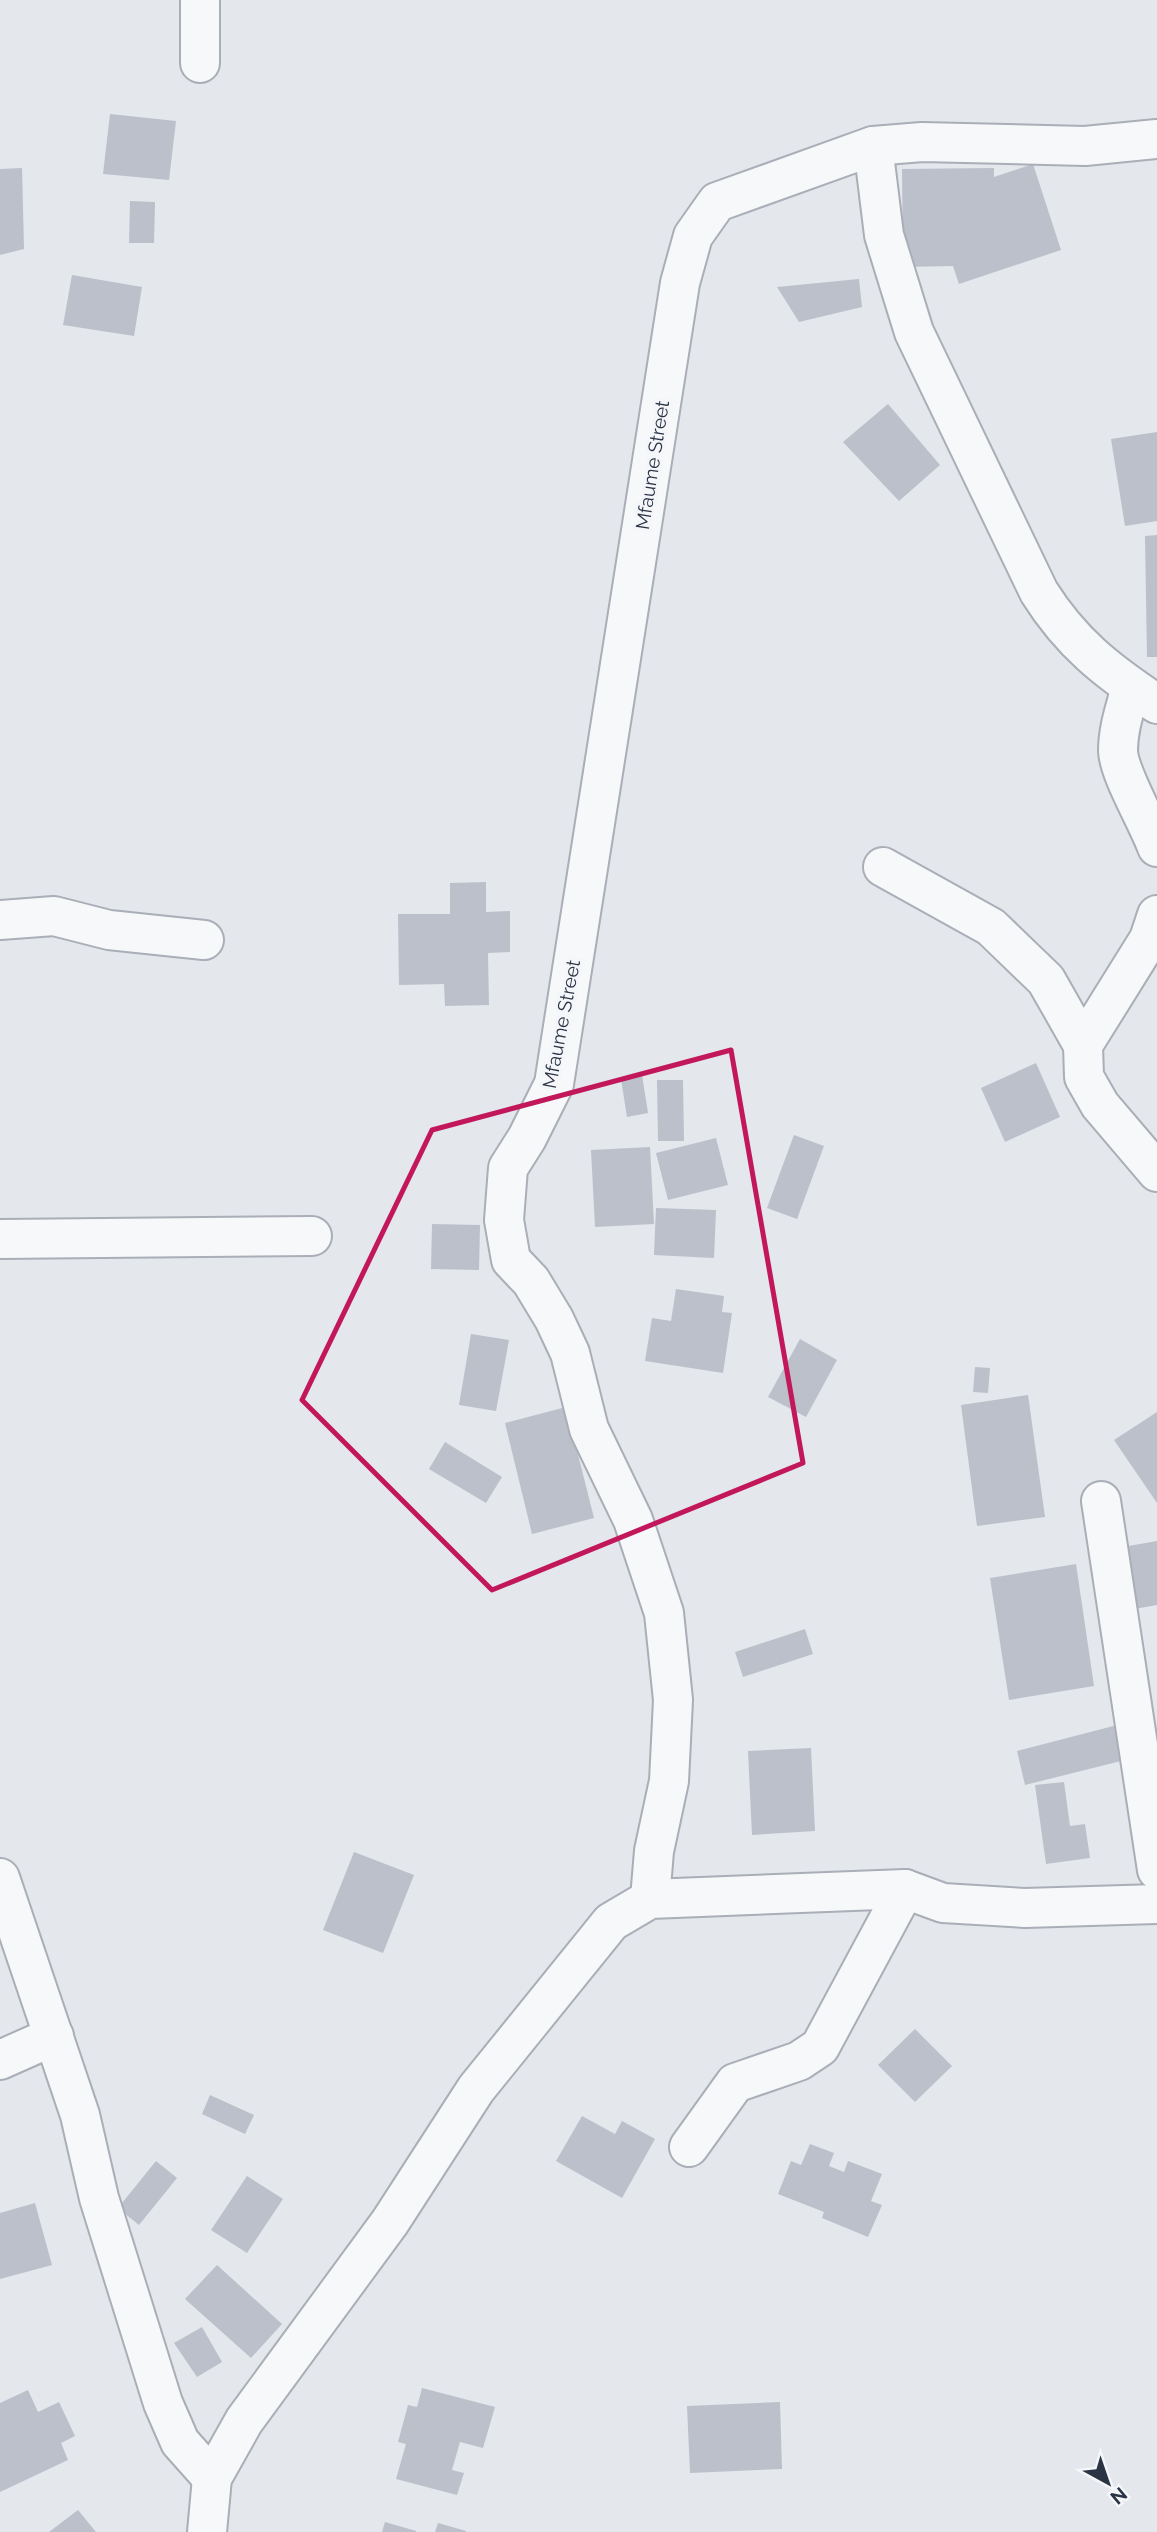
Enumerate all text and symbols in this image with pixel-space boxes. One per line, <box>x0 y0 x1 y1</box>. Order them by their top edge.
street label: Mfaume Street <box>631 398 673 531</box>
street label: Mfaume Street <box>538 957 584 1090</box>
north arrow <box>1073 2448 1143 2518</box>
text: N <box>1106 2483 1132 2509</box>

